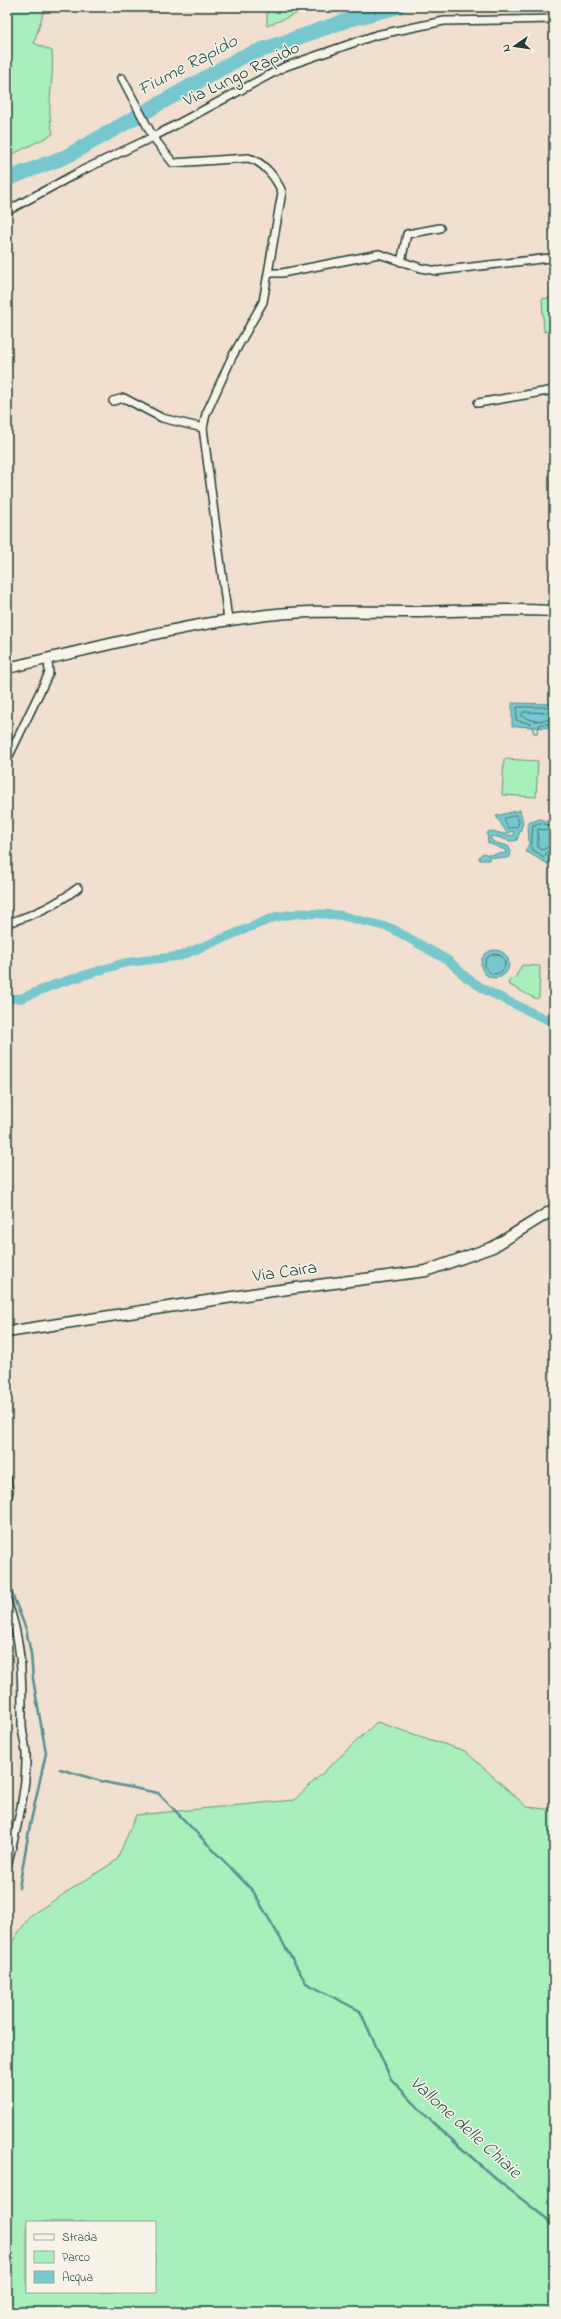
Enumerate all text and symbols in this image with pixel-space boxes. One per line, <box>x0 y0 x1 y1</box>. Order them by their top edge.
north arrow <box>495 26 535 66</box>
water label: Fiume Rapido <box>133 28 244 104</box>
street label: Via Lungo Rapido <box>178 36 305 116</box>
text: N <box>498 43 515 53</box>
street label: Via Caira <box>250 1256 319 1291</box>
water label: Vallone delle Chiaie <box>403 2070 528 2187</box>
legend <box>26 2221 156 2293</box>
text: Strada <box>62 2229 97 2247</box>
text: Parco <box>62 2249 90 2267</box>
text: Acqua <box>62 2269 93 2287</box>

